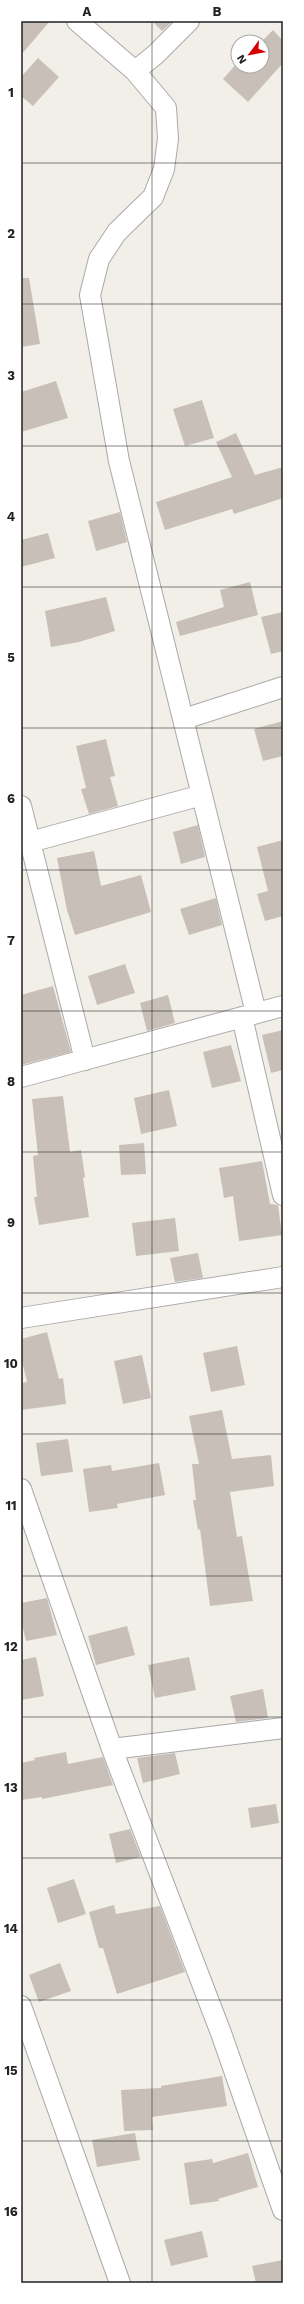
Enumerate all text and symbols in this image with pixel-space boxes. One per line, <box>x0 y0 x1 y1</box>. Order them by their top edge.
text: A <box>83 4 92 19</box>
text: B <box>213 4 222 19</box>
north arrow <box>230 34 270 74</box>
text: N <box>234 52 250 66</box>
text: 1 <box>8 85 14 100</box>
text: 2 <box>7 226 15 241</box>
text: 3 <box>7 368 15 383</box>
text: 4 <box>7 509 16 524</box>
text: 5 <box>7 650 15 665</box>
text: 6 <box>7 791 15 806</box>
text: 7 <box>7 933 15 948</box>
text: 8 <box>7 1074 15 1089</box>
text: 9 <box>7 1215 15 1230</box>
text: 10 <box>4 1356 18 1371</box>
text: 11 <box>5 1498 17 1513</box>
text: 12 <box>4 1639 18 1654</box>
text: 13 <box>4 1780 18 1795</box>
text: 14 <box>4 1921 19 1936</box>
text: 15 <box>4 2063 18 2078</box>
text: 16 <box>4 2204 18 2219</box>

